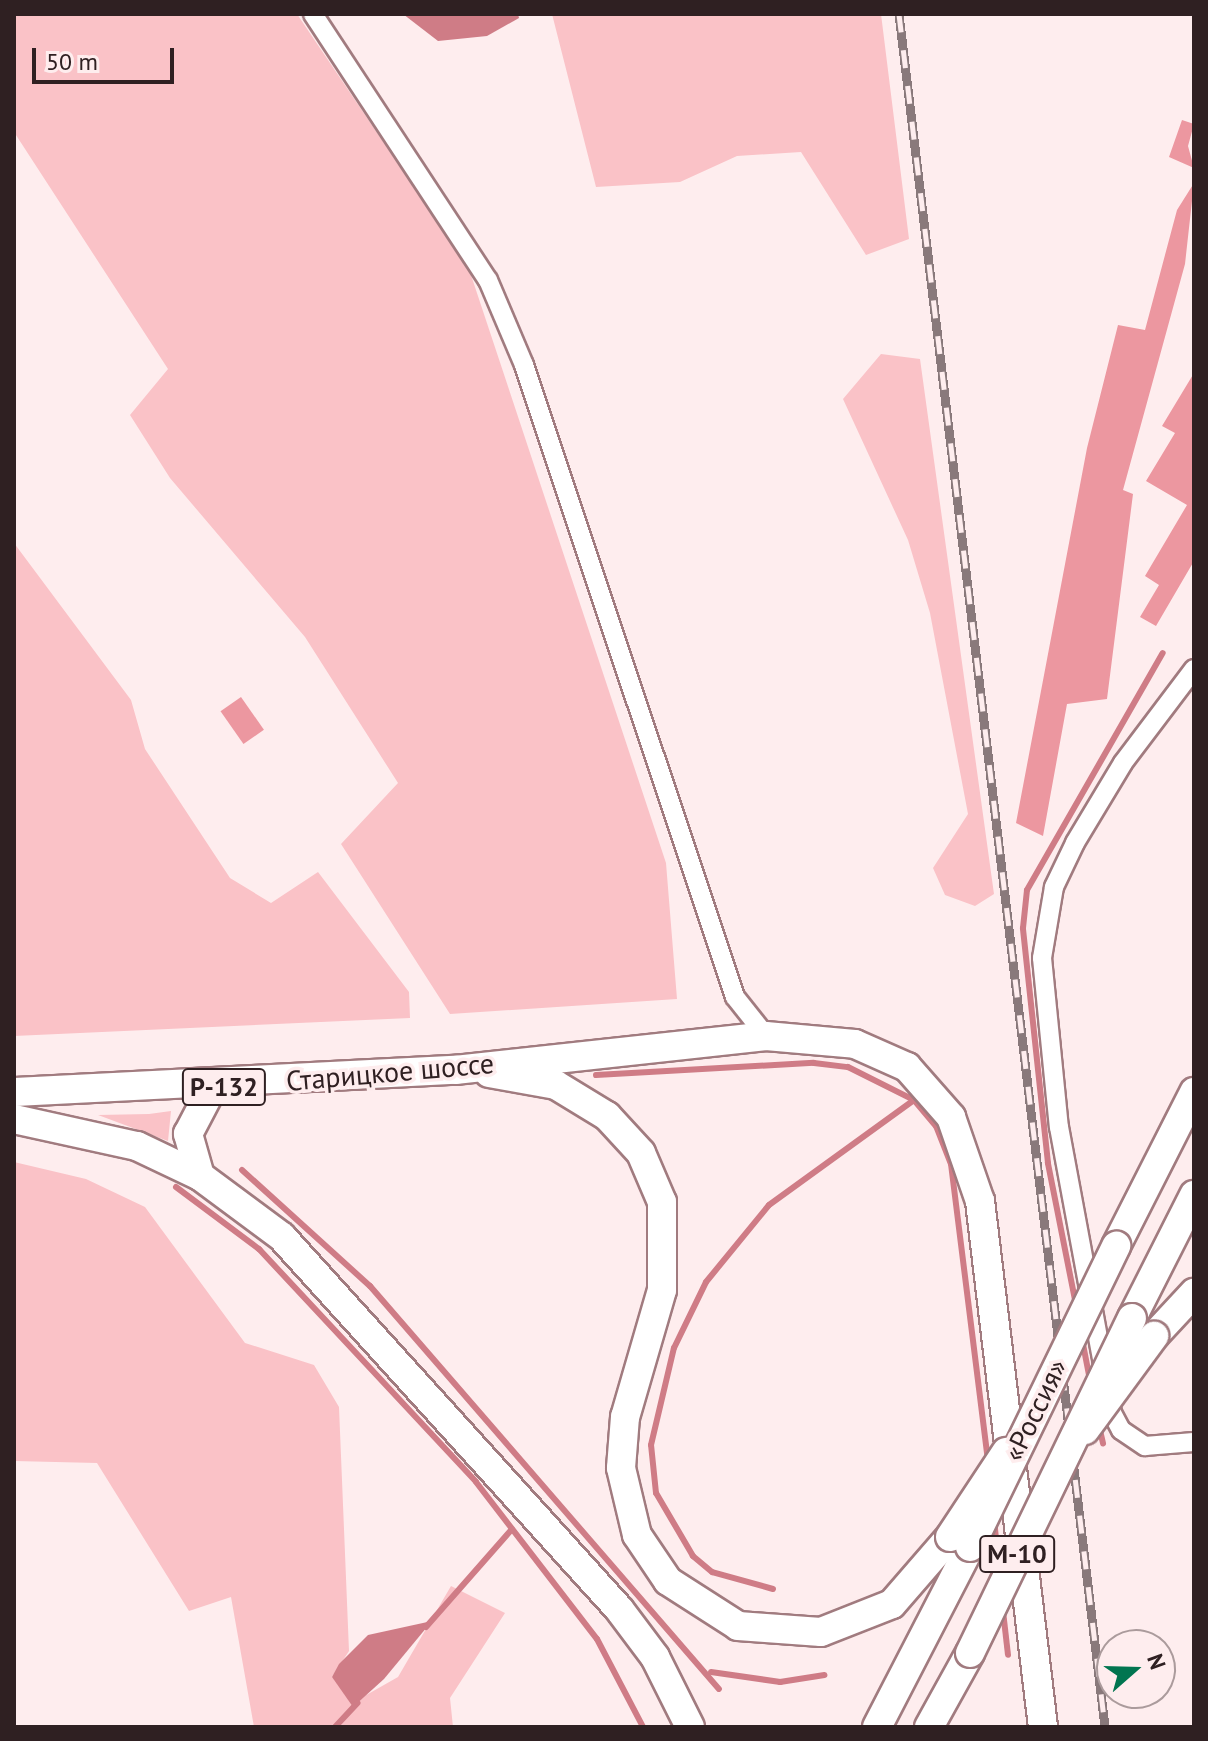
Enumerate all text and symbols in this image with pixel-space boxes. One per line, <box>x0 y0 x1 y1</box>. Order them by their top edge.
scale bar <box>36 32 178 82</box>
text: 50 m <box>46 46 98 77</box>
street label: Старицкое шоссе <box>285 1046 495 1098</box>
road number: Р-132 <box>180 1065 268 1109</box>
street label: «Россия» <box>996 1353 1074 1467</box>
road number: М-10 <box>979 1532 1055 1576</box>
north arrow <box>1096 1629 1176 1709</box>
text: N <box>1141 1650 1172 1673</box>

